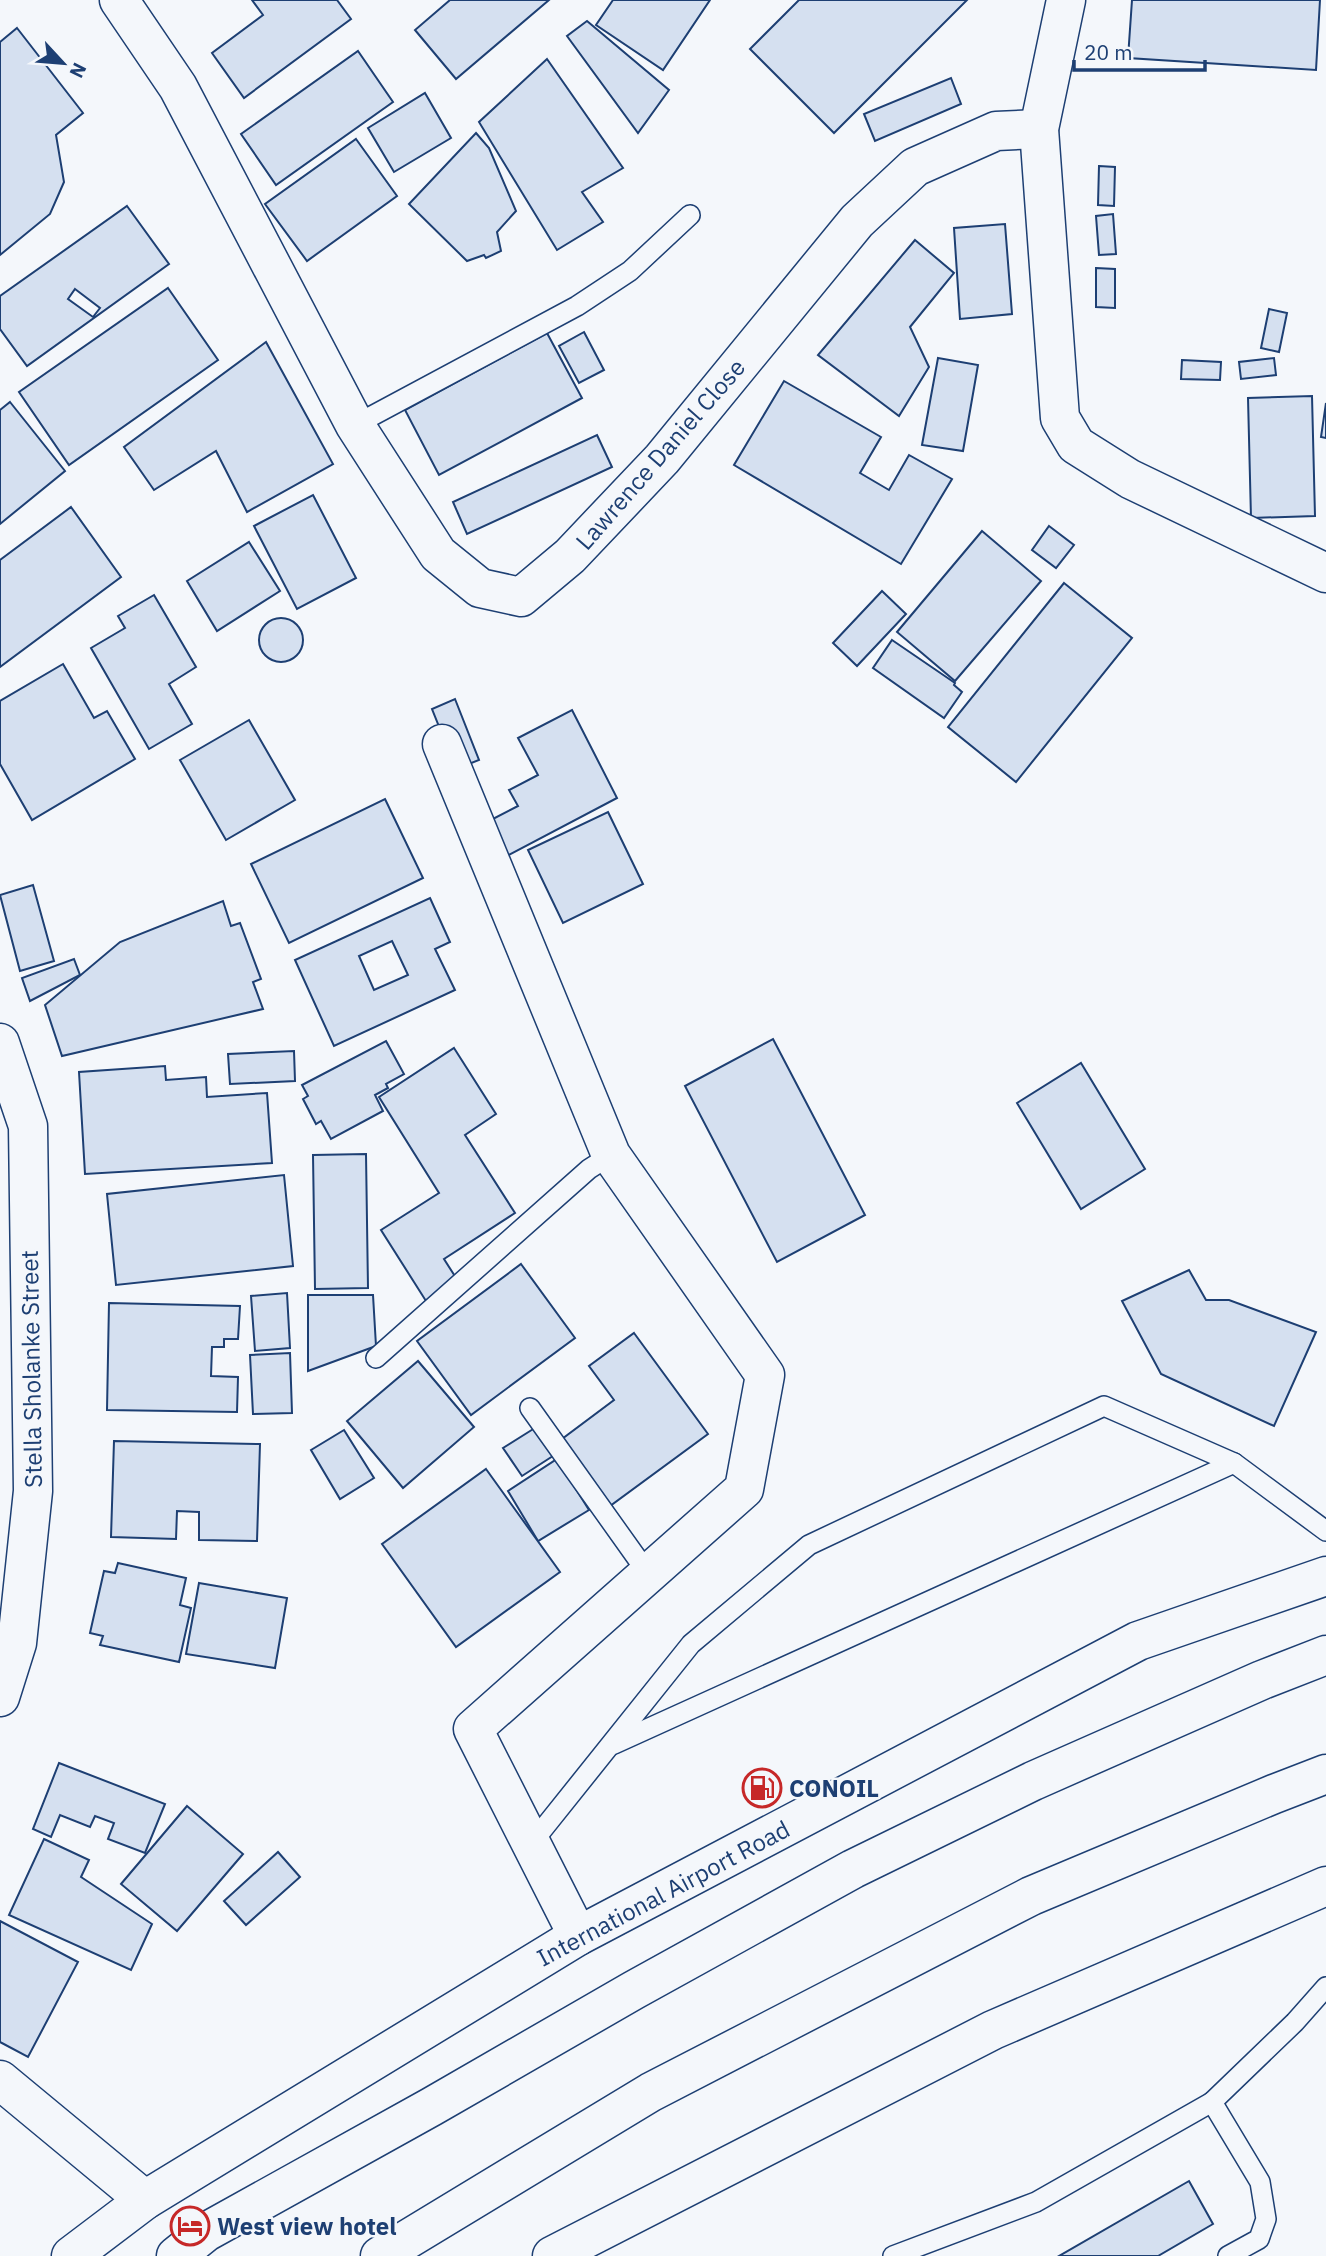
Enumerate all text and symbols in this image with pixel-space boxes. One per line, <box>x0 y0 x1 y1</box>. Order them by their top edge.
north arrow <box>28 28 98 98</box>
scale bar <box>1074 28 1205 72</box>
text: 20 m <box>1084 38 1133 66</box>
text: N <box>64 59 92 82</box>
street label: Lawrence Daniel Close <box>568 352 752 556</box>
street label: Stella Sholanke Street <box>13 1250 49 1488</box>
fuel station icon: CONOIL <box>741 1767 783 1809</box>
place label: CONOIL <box>789 1772 879 1804</box>
street label: International Airport Road <box>531 1813 795 1973</box>
hotel icon: West view hotel <box>169 2205 211 2247</box>
place label: West view hotel <box>217 2210 397 2242</box>

